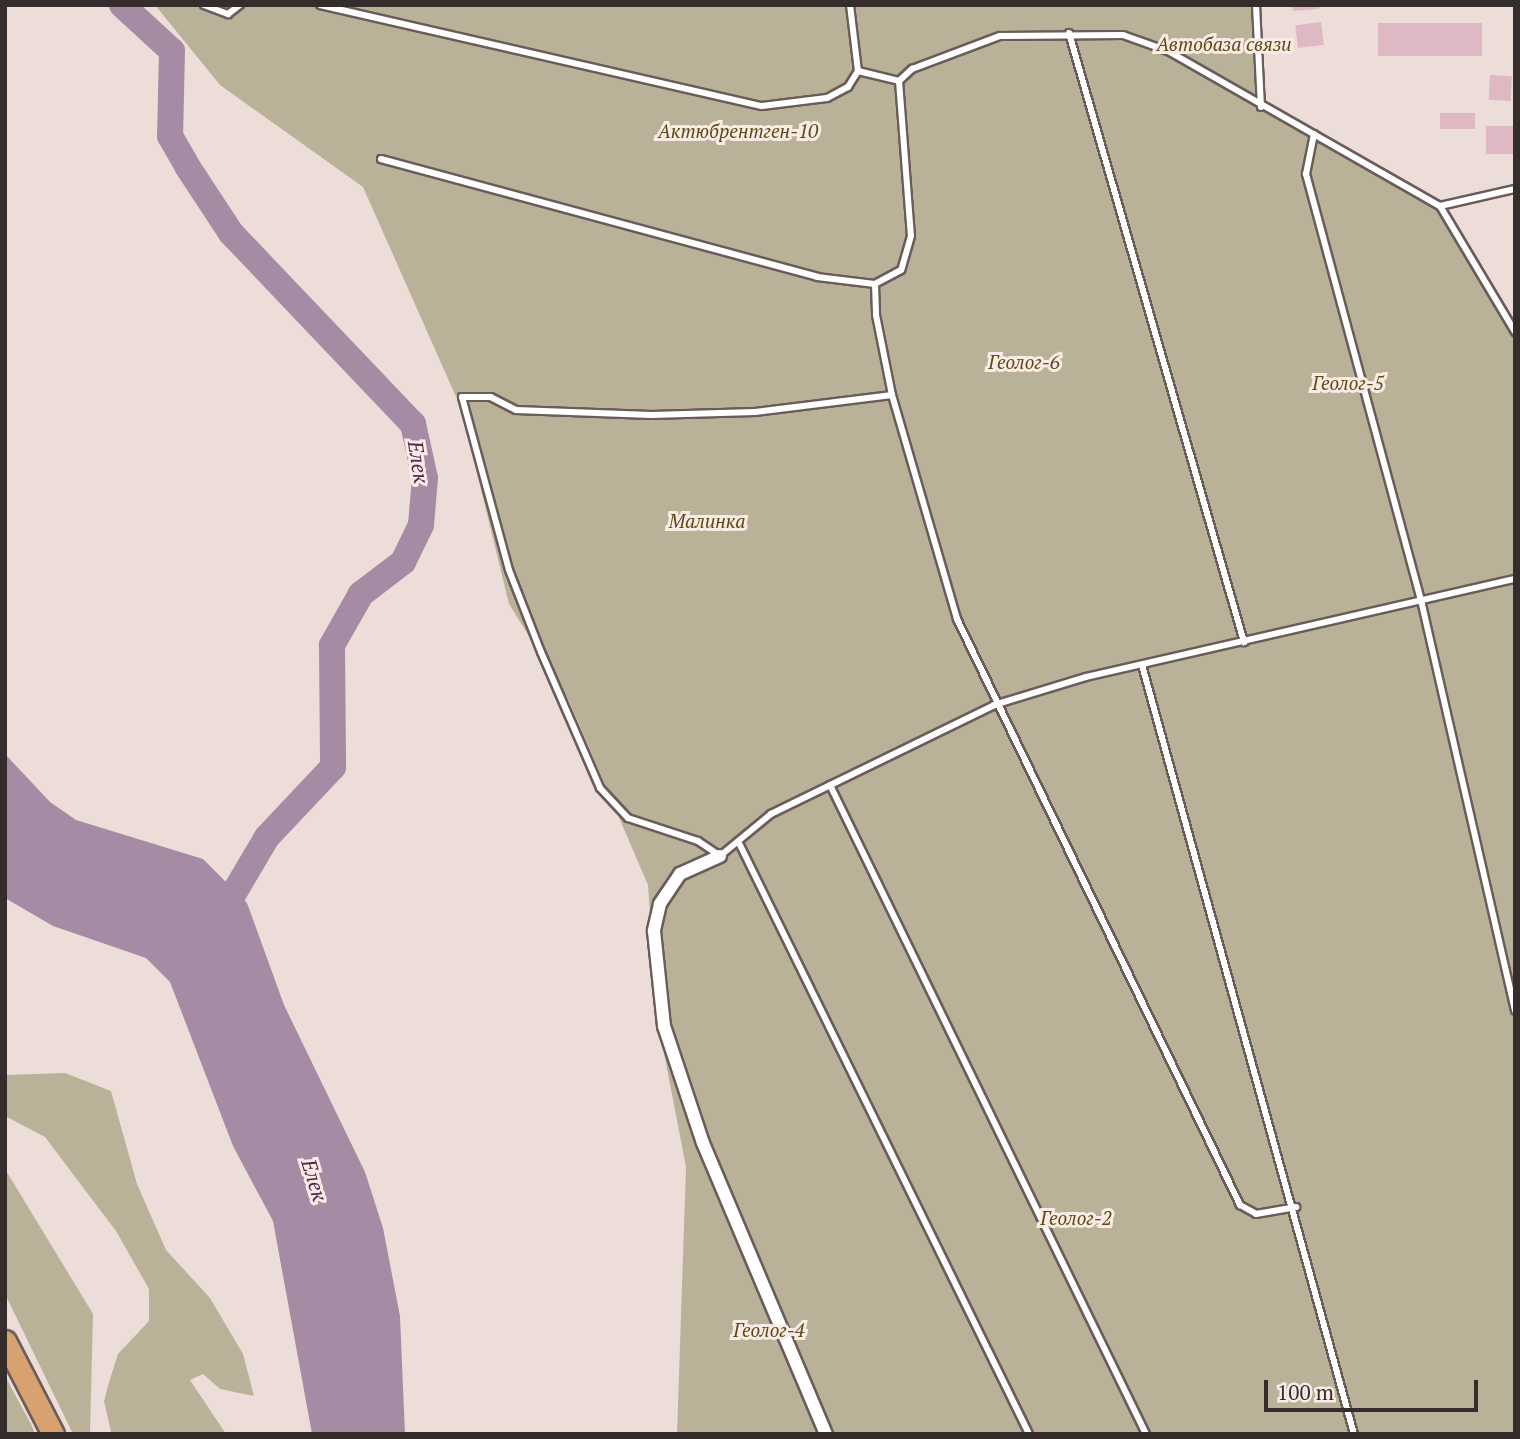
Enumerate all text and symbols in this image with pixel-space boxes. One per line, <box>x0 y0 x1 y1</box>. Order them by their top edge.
park label: Автобаза связи <box>1156 33 1292 55</box>
park label: Актюбрентген-10 <box>658 120 818 142</box>
park label: Геолог-6 <box>988 351 1060 373</box>
park label: Геолог-5 <box>1312 372 1384 394</box>
water label: Елек <box>403 439 435 485</box>
park label: Малинка <box>669 510 745 532</box>
water label: Елек <box>297 1156 333 1204</box>
park label: Геолог-2 <box>1040 1207 1112 1229</box>
park label: Геолог-4 <box>733 1319 805 1341</box>
scale bar <box>1268 1366 1482 1410</box>
text: 100 m <box>1277 1378 1334 1406</box>

